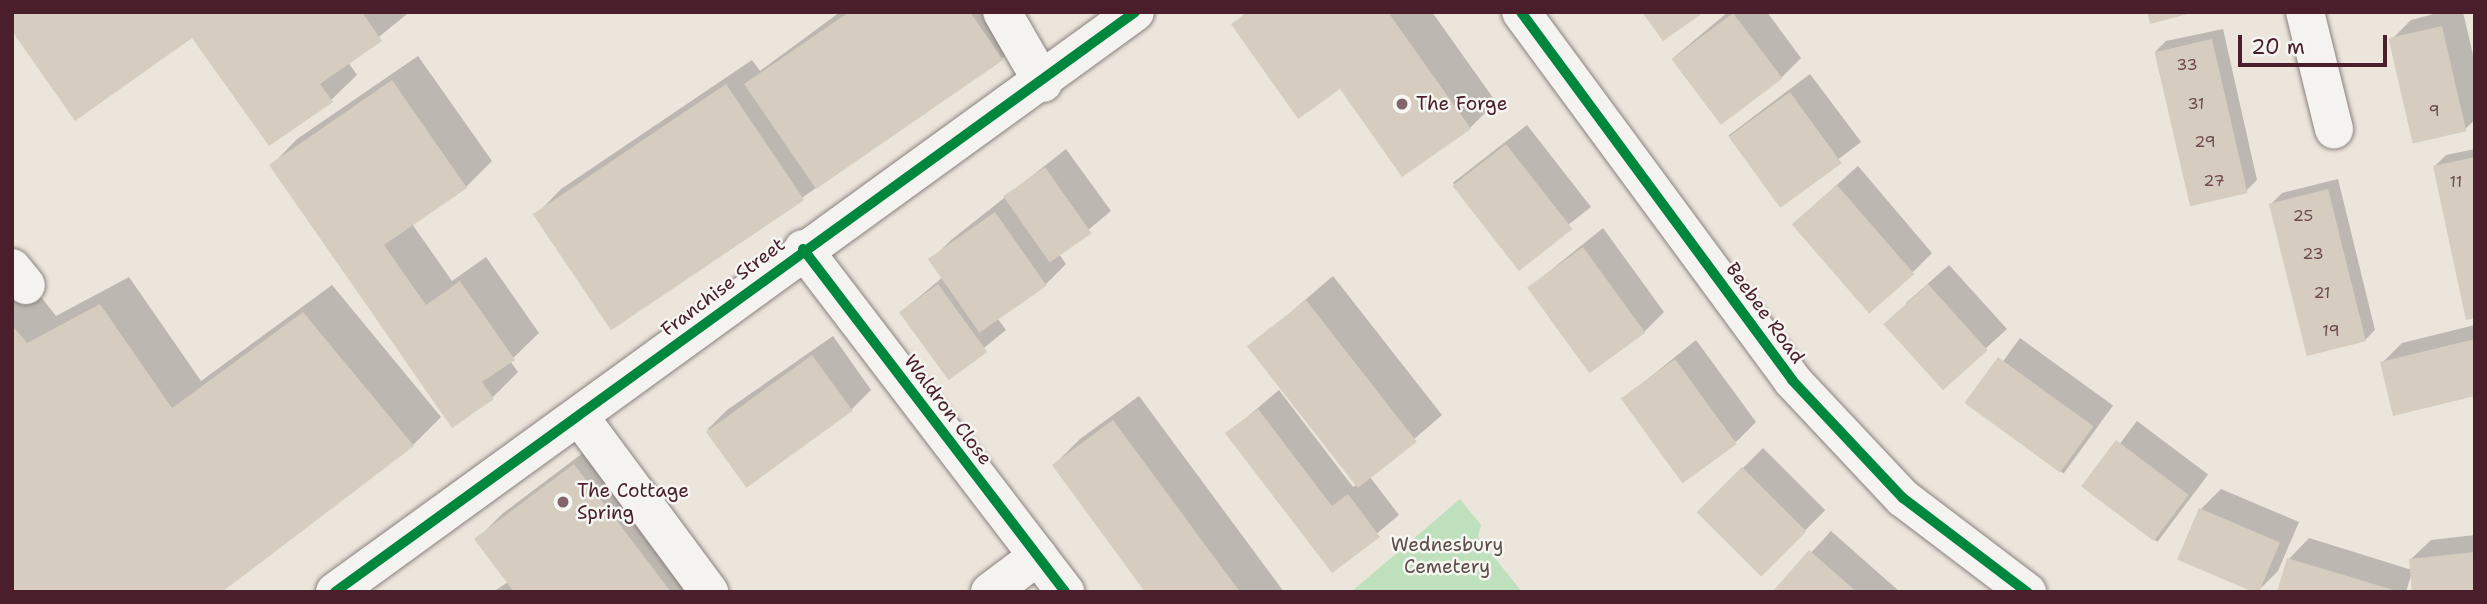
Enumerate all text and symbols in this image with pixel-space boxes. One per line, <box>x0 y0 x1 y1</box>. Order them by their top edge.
scale bar <box>2242 21 2391 65</box>
text: 20 m <box>2251 33 2305 61</box>
house number: 33 <box>2176 55 2198 75</box>
place label: The Forge <box>1416 93 1507 115</box>
house number: 31 <box>2187 94 2205 114</box>
marker: The Forge <box>1394 96 1410 112</box>
house number: 9 <box>2428 101 2440 121</box>
house number: 29 <box>2194 132 2216 152</box>
house number: 27 <box>2203 171 2225 191</box>
house number: 11 <box>2450 172 2462 192</box>
house number: 25 <box>2293 206 2313 226</box>
street label: Franchise Street <box>657 233 789 341</box>
house number: 23 <box>2302 244 2324 264</box>
street label: Beebee Road <box>1721 258 1809 368</box>
house number: 21 <box>2313 283 2331 303</box>
house number: 19 <box>2322 321 2340 341</box>
street label: Waldron Close <box>899 350 997 470</box>
place label: The Cottage Spring <box>577 480 689 524</box>
marker: The Cottage Spring <box>555 494 571 510</box>
park label: Wednesbury Cemetery <box>1391 534 1503 578</box>

